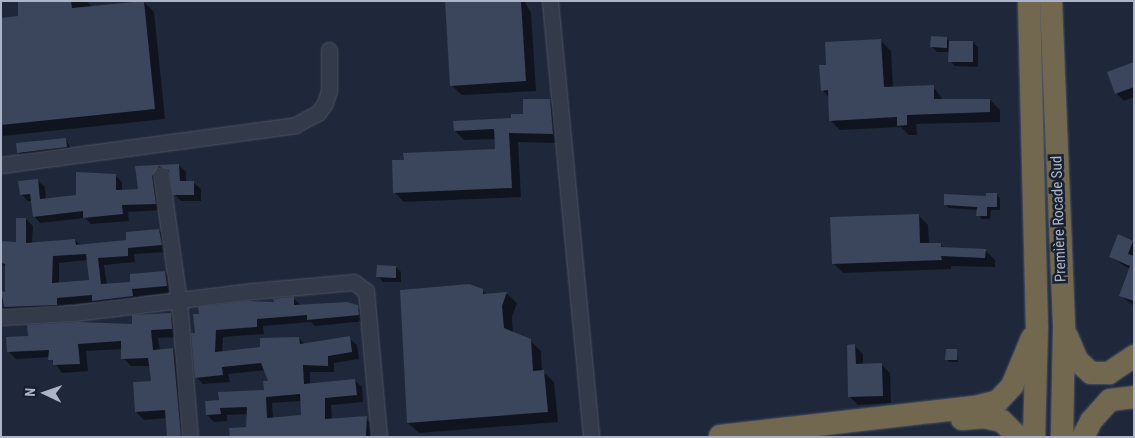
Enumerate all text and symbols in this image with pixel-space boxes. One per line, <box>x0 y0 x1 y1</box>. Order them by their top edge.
street label: Première Rocade Sud <box>1048 156 1070 282</box>
north arrow <box>20 368 70 418</box>
text: N <box>22 388 38 397</box>

